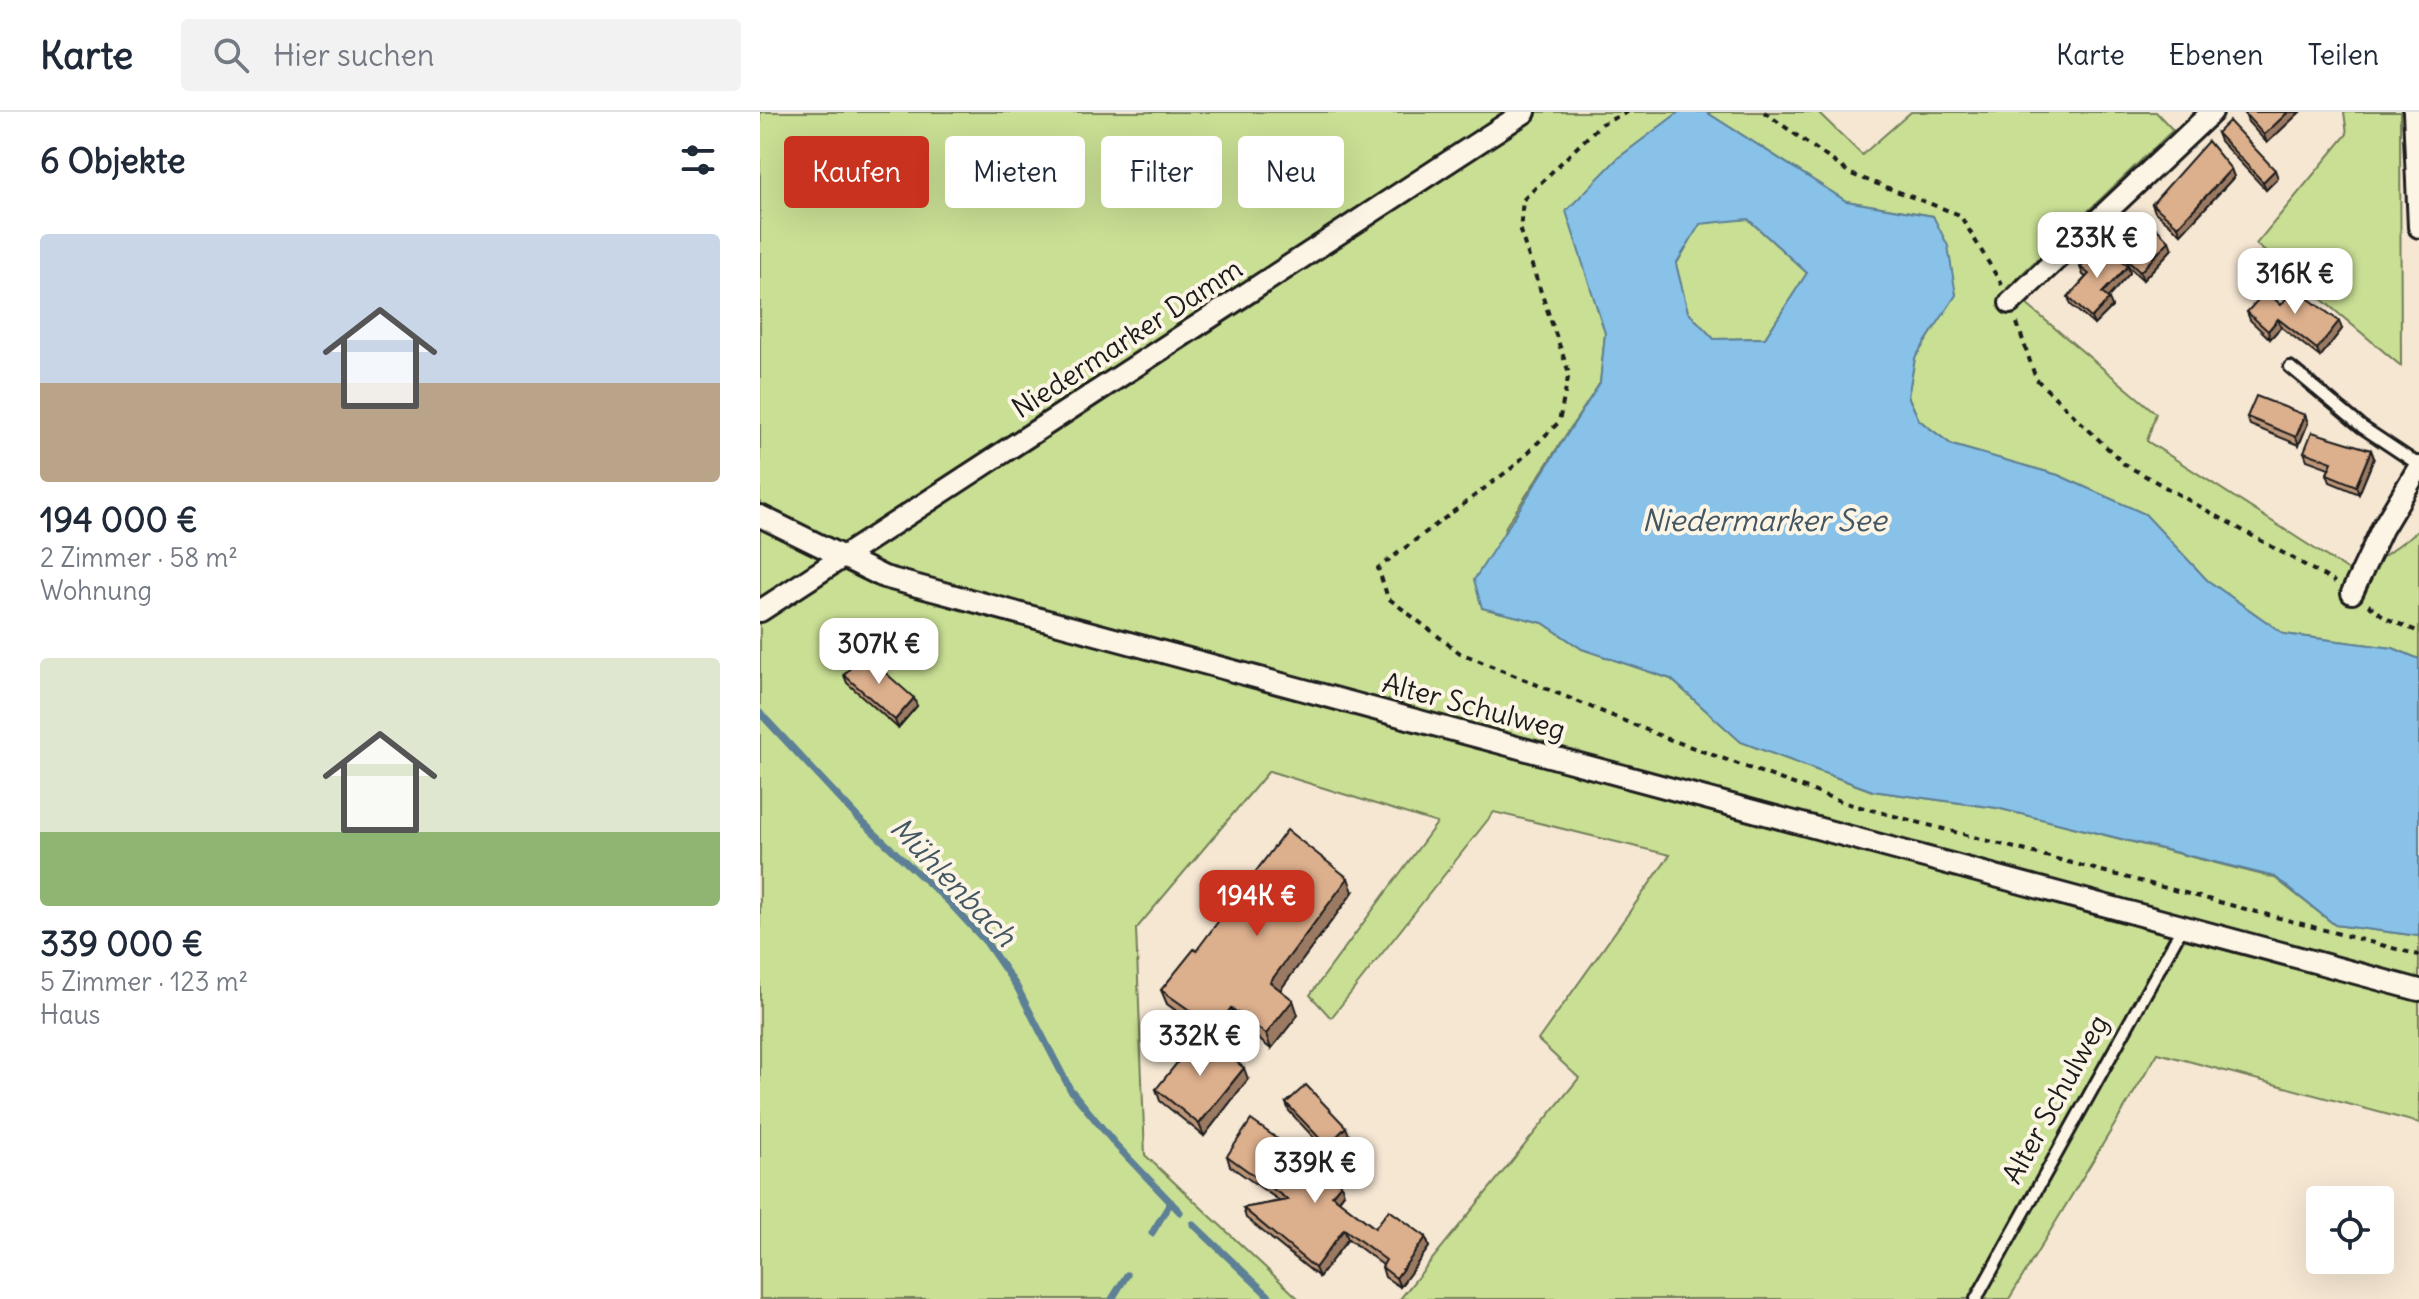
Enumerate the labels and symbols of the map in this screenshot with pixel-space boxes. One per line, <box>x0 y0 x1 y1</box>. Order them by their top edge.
pin: 233K € <box>2032 212 2162 280</box>
pin: 316K € <box>2230 248 2360 316</box>
street label: Niedermarker Damm <box>1005 250 1249 426</box>
water label: Niedermarker See <box>1642 501 1888 539</box>
pin: 307K € <box>814 618 944 686</box>
street label: Alter Schulweg <box>1379 664 1569 748</box>
water label: Mühlenbach <box>883 809 1025 954</box>
pin: 194K € <box>1192 870 1322 938</box>
street label: Alter Schulweg <box>1994 1008 2116 1190</box>
pin: 332K € <box>1135 1010 1265 1078</box>
pin: 339K € <box>1250 1137 1380 1205</box>

